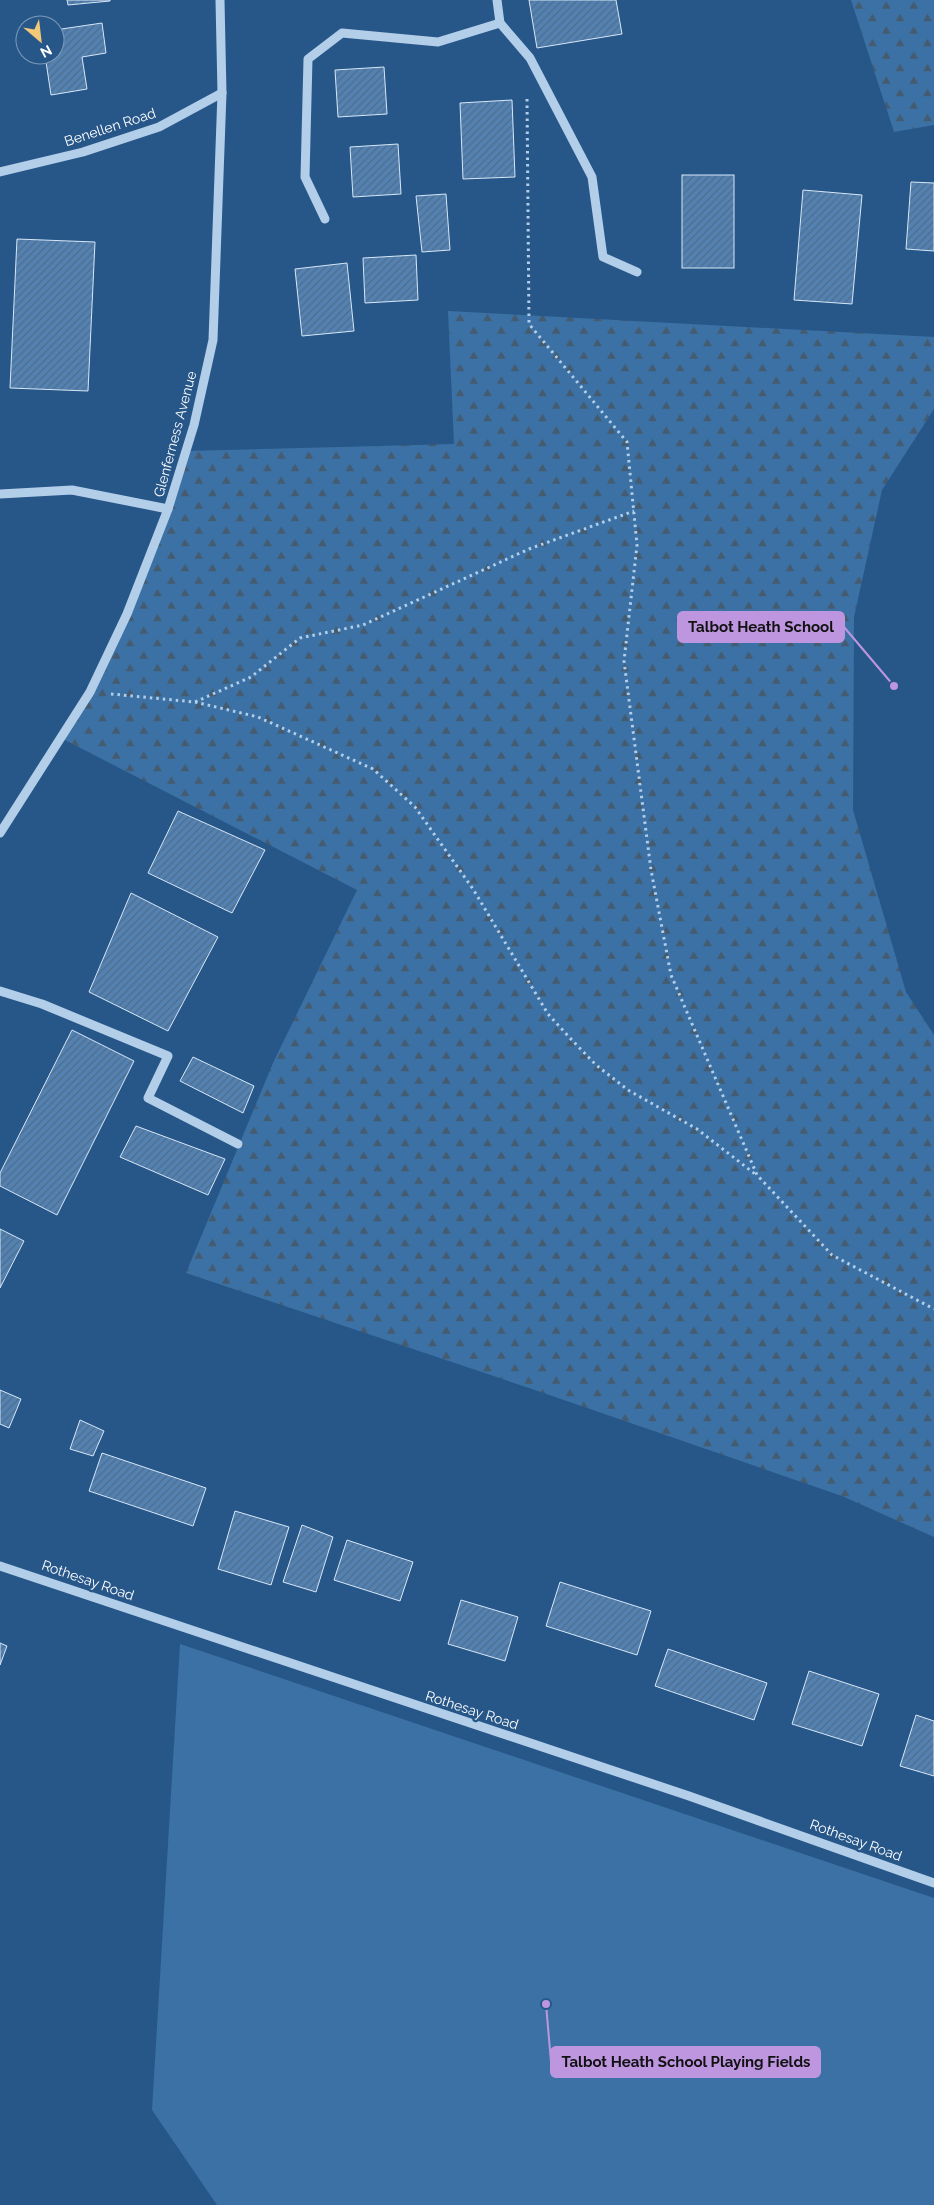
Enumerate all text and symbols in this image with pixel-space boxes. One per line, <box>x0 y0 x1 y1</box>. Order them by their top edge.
north arrow <box>15 15 65 65</box>
text: N <box>38 42 55 61</box>
street label: Benellen Road <box>62 105 158 149</box>
street label: Glenferness Avenue <box>150 369 200 499</box>
callout: Talbot Heath School <box>678 612 844 642</box>
text: Talbot Heath School <box>688 618 834 636</box>
street label: Rothesay Road <box>40 1557 136 1603</box>
street label: Rothesay Road <box>424 1687 520 1733</box>
street label: Rothesay Road <box>808 1816 904 1864</box>
callout: Talbot Heath School Playing Fields <box>551 2047 820 2077</box>
text: Talbot Heath School Playing Fields <box>562 2053 810 2071</box>

